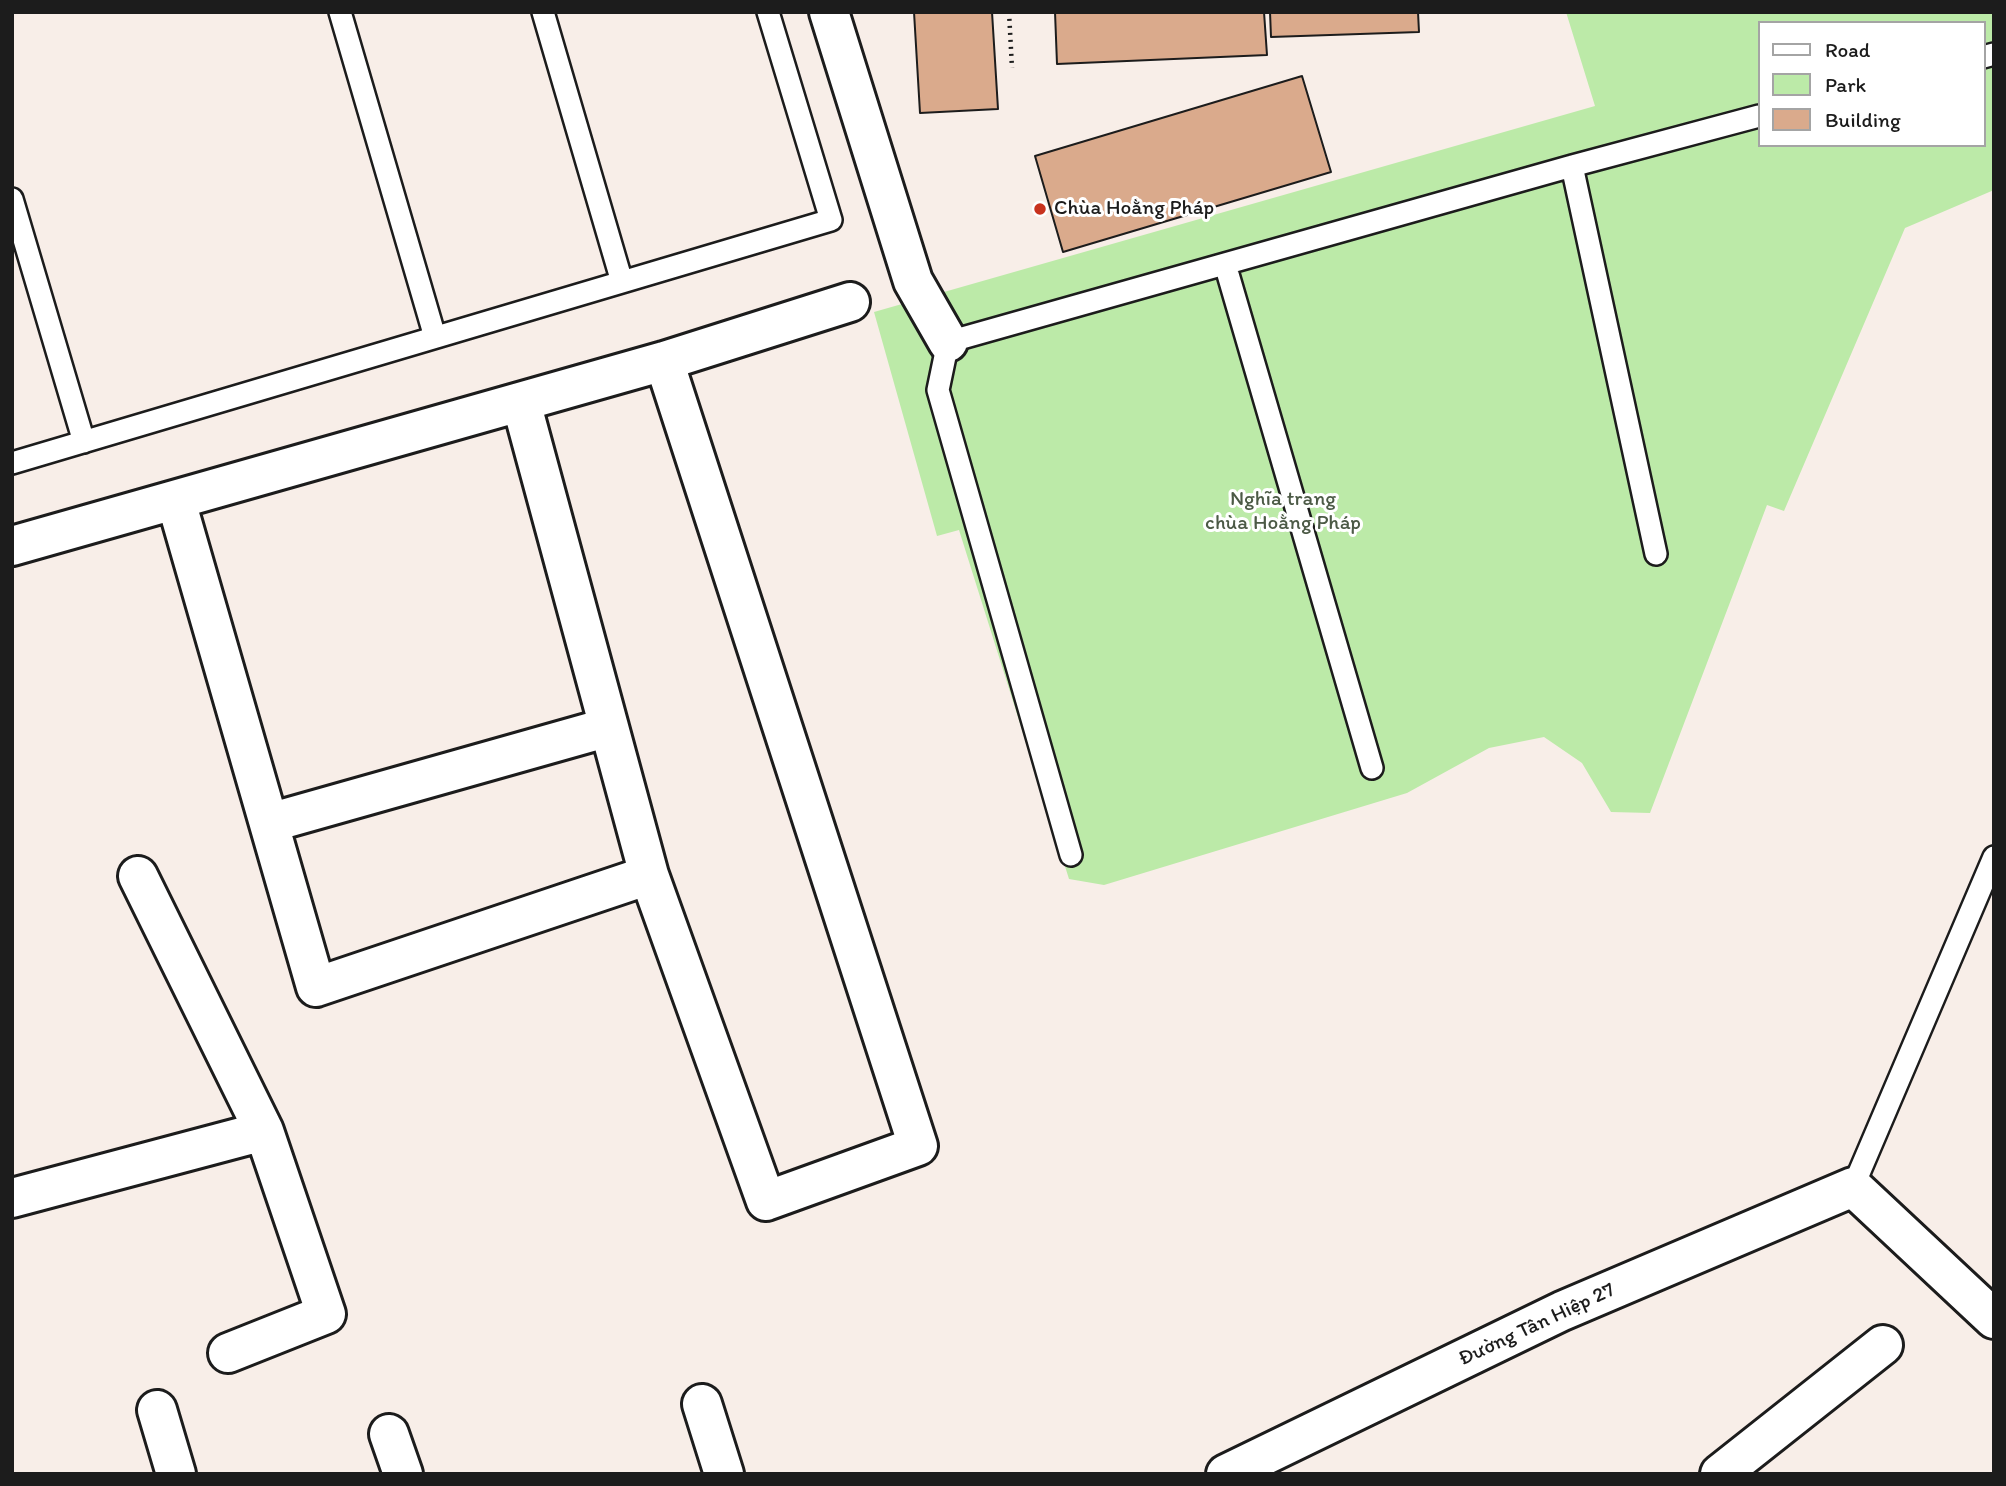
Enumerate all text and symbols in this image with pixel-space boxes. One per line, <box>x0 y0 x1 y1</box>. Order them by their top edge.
legend <box>1758 21 1985 147</box>
text: Road <box>1825 37 1870 62</box>
text: Park <box>1825 72 1866 97</box>
text: Building <box>1825 107 1901 132</box>
place label: Chùa Hoằng Pháp <box>1054 196 1214 222</box>
marker: Chùa Hoằng Pháp <box>1032 201 1048 217</box>
park label: Nghĩa trang chùa Hoằng Pháp <box>1205 487 1361 537</box>
street label: Đường Tân Hiệp 27 <box>1455 1278 1619 1372</box>

